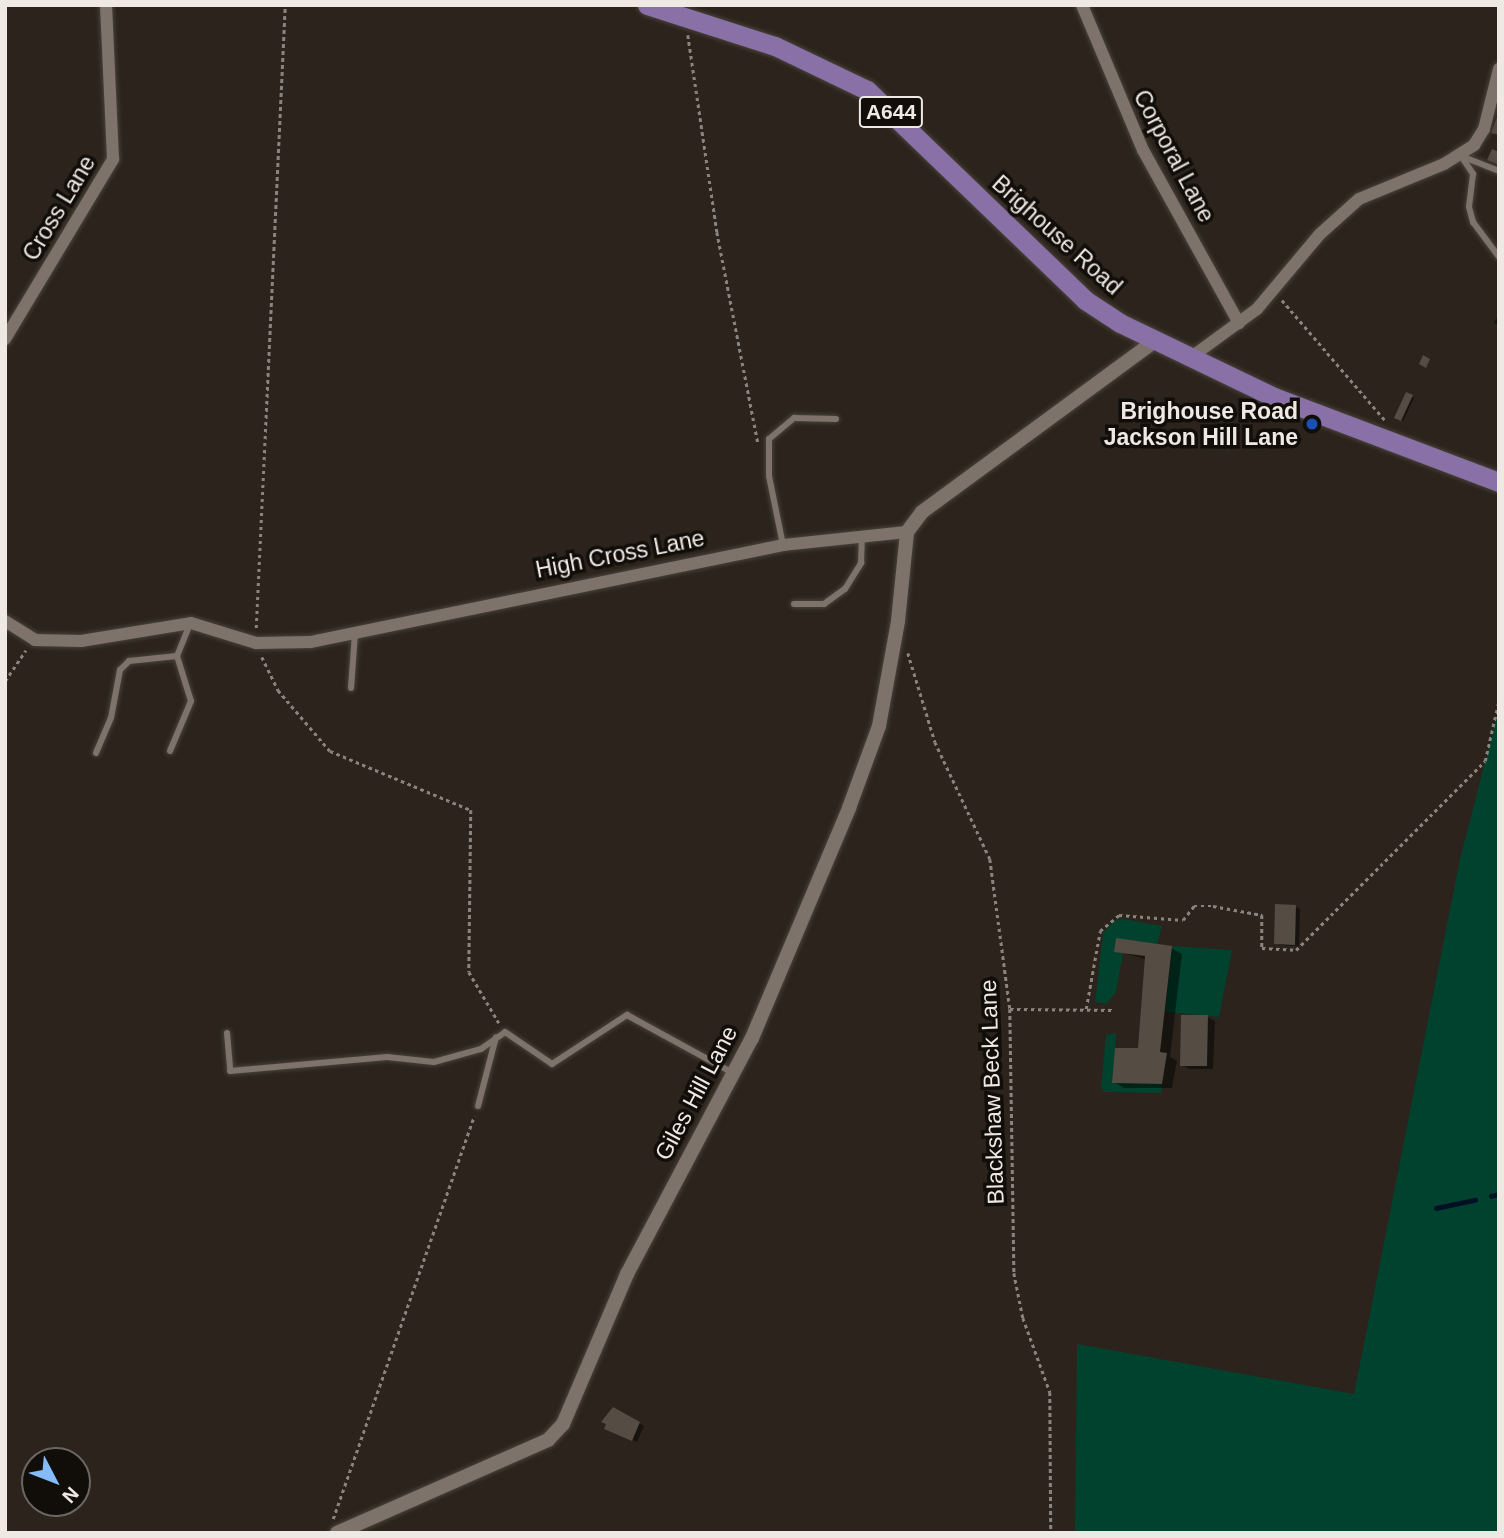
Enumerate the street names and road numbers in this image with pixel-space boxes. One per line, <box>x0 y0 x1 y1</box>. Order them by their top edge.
street label: Corporal Lane <box>1128 85 1220 227</box>
road number: A644 <box>858 94 924 130</box>
street label: Cross Lane <box>17 150 101 266</box>
street label: Brighouse Road <box>986 170 1128 300</box>
street label: High Cross Lane <box>533 524 707 584</box>
street label: Blackshaw Beck Lane <box>974 979 1010 1205</box>
street label: Giles Hill Lane <box>649 1021 743 1165</box>

